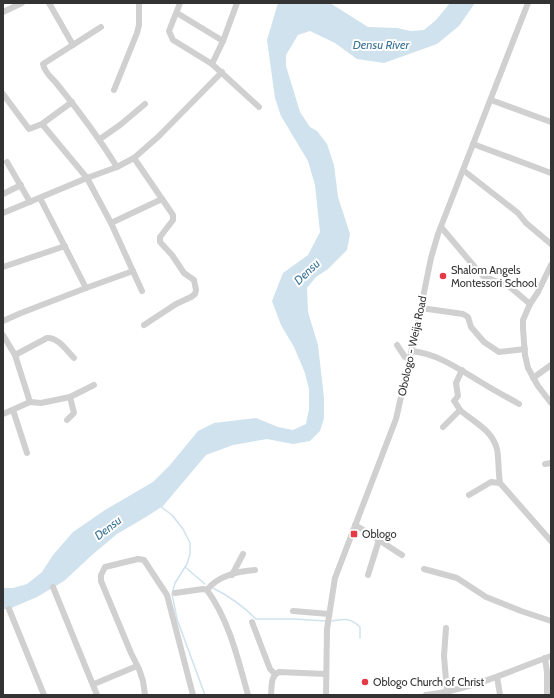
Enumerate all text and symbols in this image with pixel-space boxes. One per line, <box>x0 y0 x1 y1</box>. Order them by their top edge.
water label: Densu River <box>353 37 411 52</box>
water label: Densu <box>291 256 323 288</box>
place label: Shalom Angels Montessori School <box>451 263 537 290</box>
marker: Shalom Angels Montessori School <box>438 271 448 281</box>
street label: Obologo - Weija Road <box>395 295 429 397</box>
water label: Densu <box>91 512 124 543</box>
place label: Oblogo <box>362 527 397 541</box>
marker: Oblogo <box>349 529 359 539</box>
place label: Oblogo Church of Christ <box>373 675 485 689</box>
marker: Oblogo Church of Christ <box>360 677 370 687</box>

